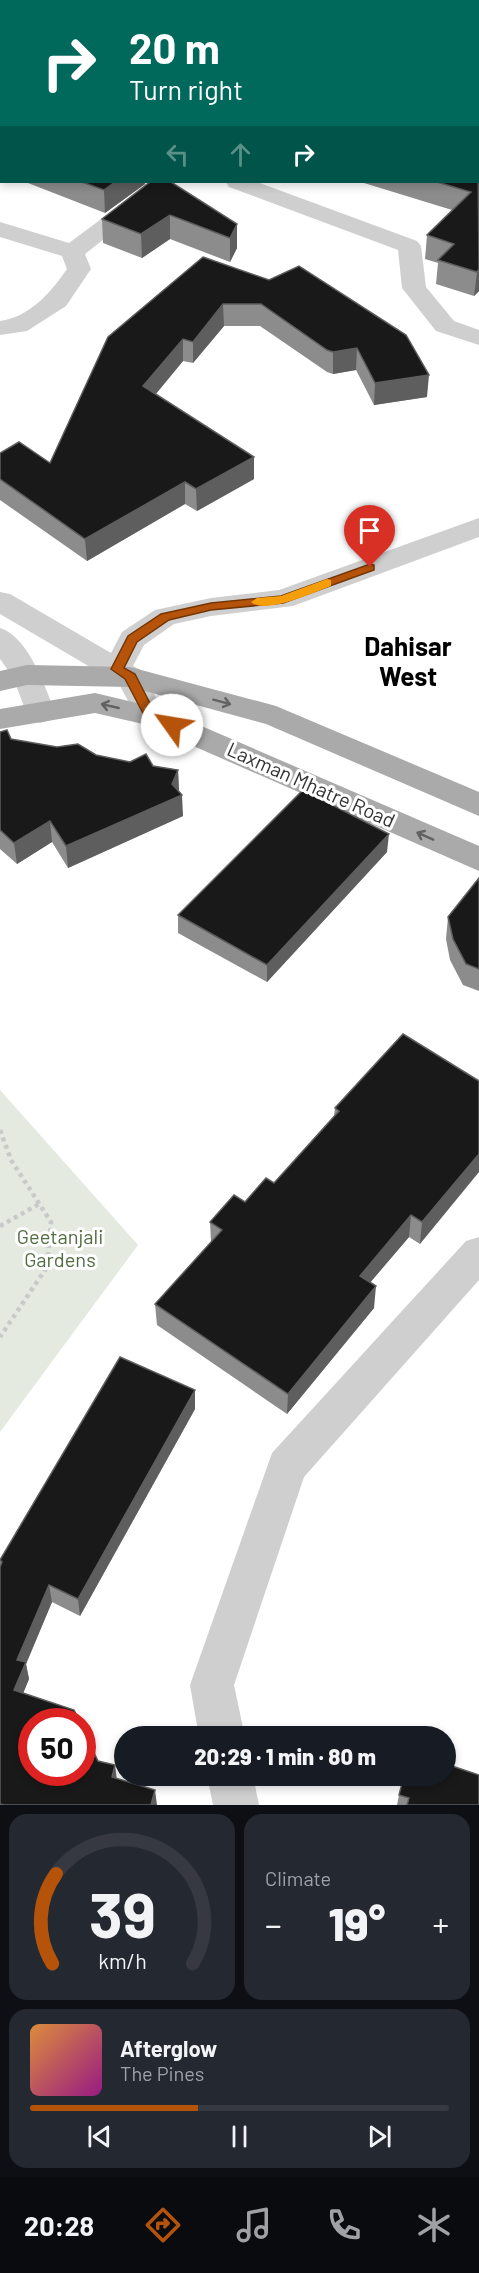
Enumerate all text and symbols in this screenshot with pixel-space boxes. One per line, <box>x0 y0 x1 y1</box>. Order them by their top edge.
text: 20 m <box>129 22 220 72</box>
icon: right <box>30 24 108 102</box>
text: Turn right <box>129 73 243 105</box>
icon: left <box>161 138 194 171</box>
icon: ahead <box>224 138 257 171</box>
icon: right <box>287 138 320 171</box>
pin <box>344 505 395 567</box>
icon: arrive <box>353 514 386 547</box>
district label: Dahisar West <box>364 630 452 691</box>
position arrow <box>140 693 204 757</box>
one-way arrow <box>213 696 232 708</box>
one-way arrow <box>100 700 119 712</box>
street label: Laxman Mhatre Road <box>224 736 399 832</box>
one-way arrow <box>417 830 435 841</box>
park label: Geetanjali Gardens <box>17 1224 103 1271</box>
speed limit sign: 50 <box>18 1708 96 1786</box>
text: 20:29 · 1 min · 80 m <box>194 1743 376 1769</box>
text: Climate <box>265 1866 331 1890</box>
text: 39 <box>89 1876 155 1950</box>
text: 19° <box>329 1896 385 1950</box>
text: − <box>265 1904 282 1944</box>
text: + <box>433 1904 449 1944</box>
text: km/h <box>98 1948 146 1973</box>
text: Afterglow <box>120 2035 217 2061</box>
text: The Pines <box>120 2061 204 2085</box>
icon: previous <box>83 2120 116 2153</box>
icon: pause <box>223 2120 256 2153</box>
icon: next <box>363 2120 396 2153</box>
icon: directions <box>142 2204 184 2246</box>
icon: music <box>233 2204 275 2246</box>
icon: phone <box>323 2204 365 2246</box>
icon: climate <box>413 2204 455 2246</box>
text: 20:28 <box>24 2209 94 2241</box>

